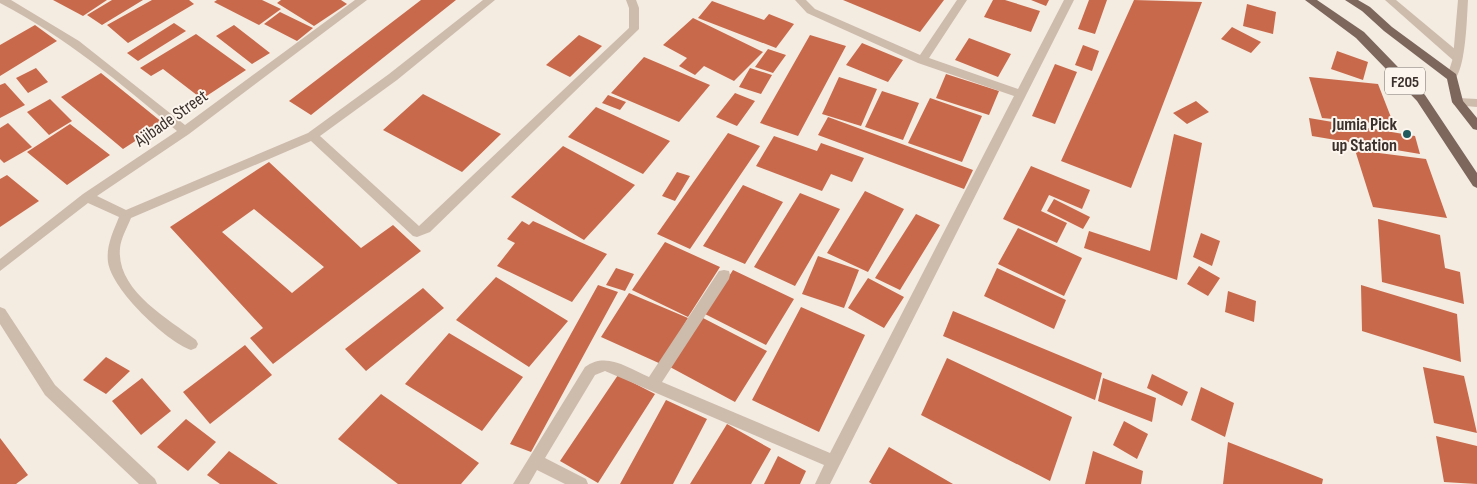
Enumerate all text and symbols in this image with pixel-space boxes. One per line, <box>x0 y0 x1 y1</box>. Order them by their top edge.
road number: F205 <box>1385 68 1425 94</box>
street label: Ajibade Street <box>130 85 212 152</box>
place label: Jumia Pick up Station <box>1331 114 1397 156</box>
marker: Jumia Pick up Station <box>1401 128 1413 140</box>

